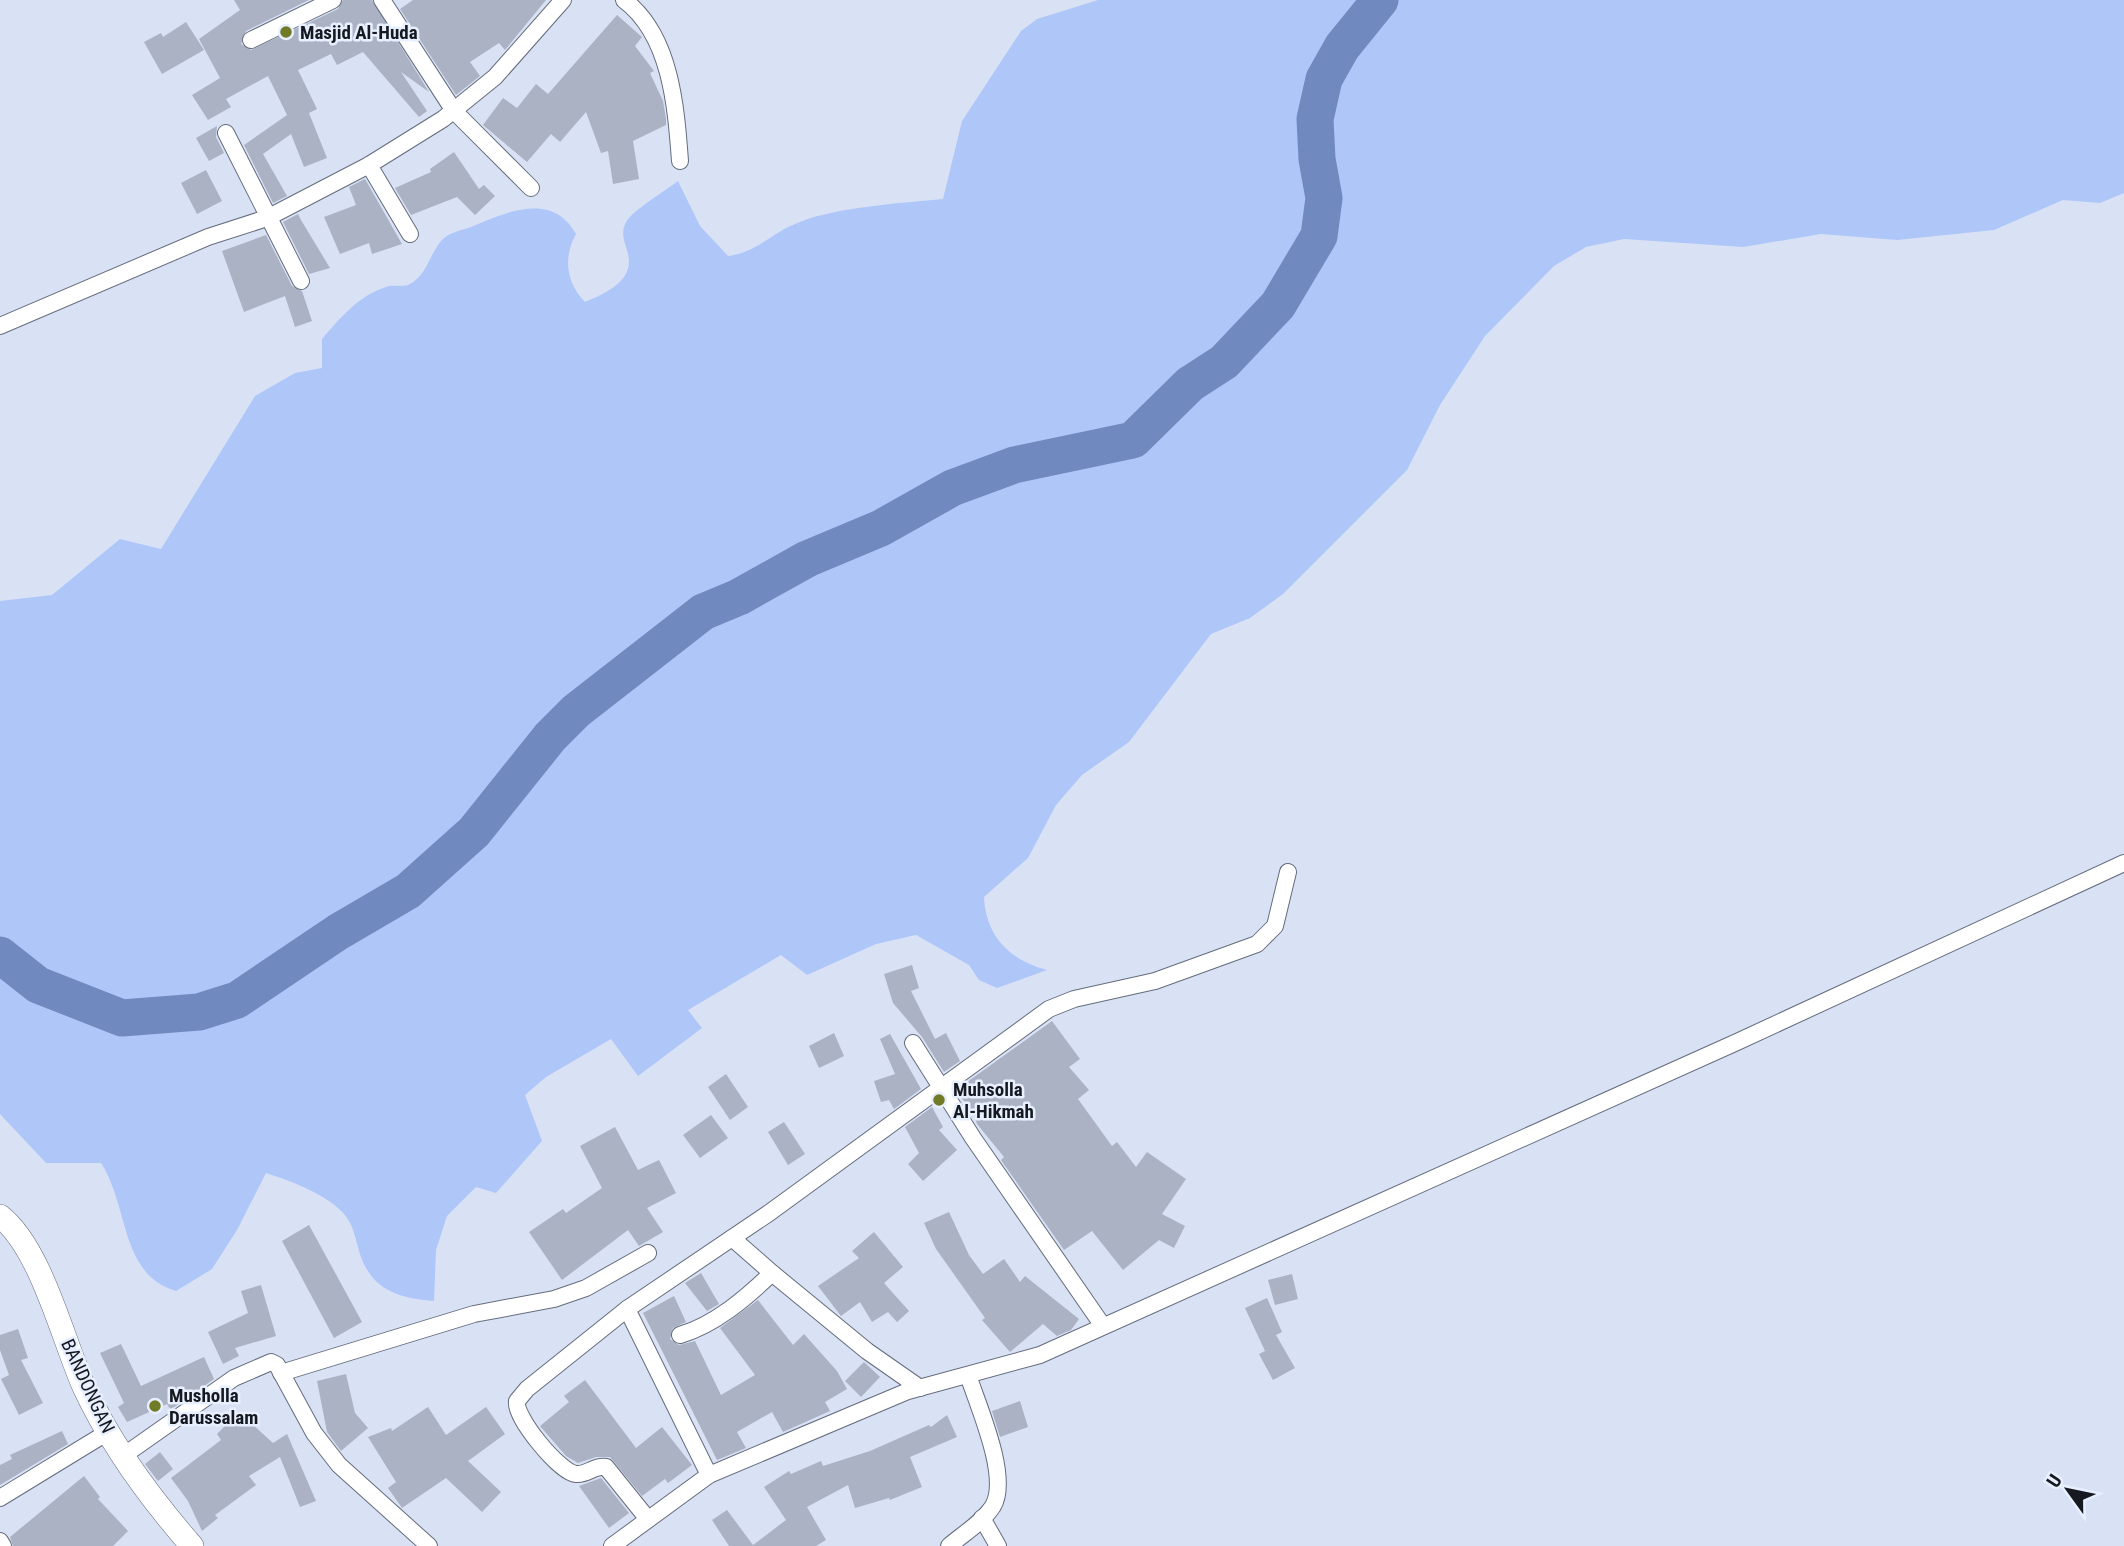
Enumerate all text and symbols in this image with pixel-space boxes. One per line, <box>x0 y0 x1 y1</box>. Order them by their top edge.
place label: Masjid Al-Huda <box>300 21 418 44</box>
marker: Masjid Al-Huda <box>278 24 294 40</box>
place label: Muhsolla Al-Hikmah <box>953 1078 1034 1123</box>
marker: Muhsolla Al-Hikmah <box>931 1092 947 1108</box>
street label: BANDONGAN <box>56 1335 120 1437</box>
place label: Musholla Darussalam <box>169 1384 258 1429</box>
marker: Musholla Darussalam <box>147 1398 163 1414</box>
north arrow <box>2033 1455 2103 1525</box>
text: U <box>2042 1470 2067 1492</box>

